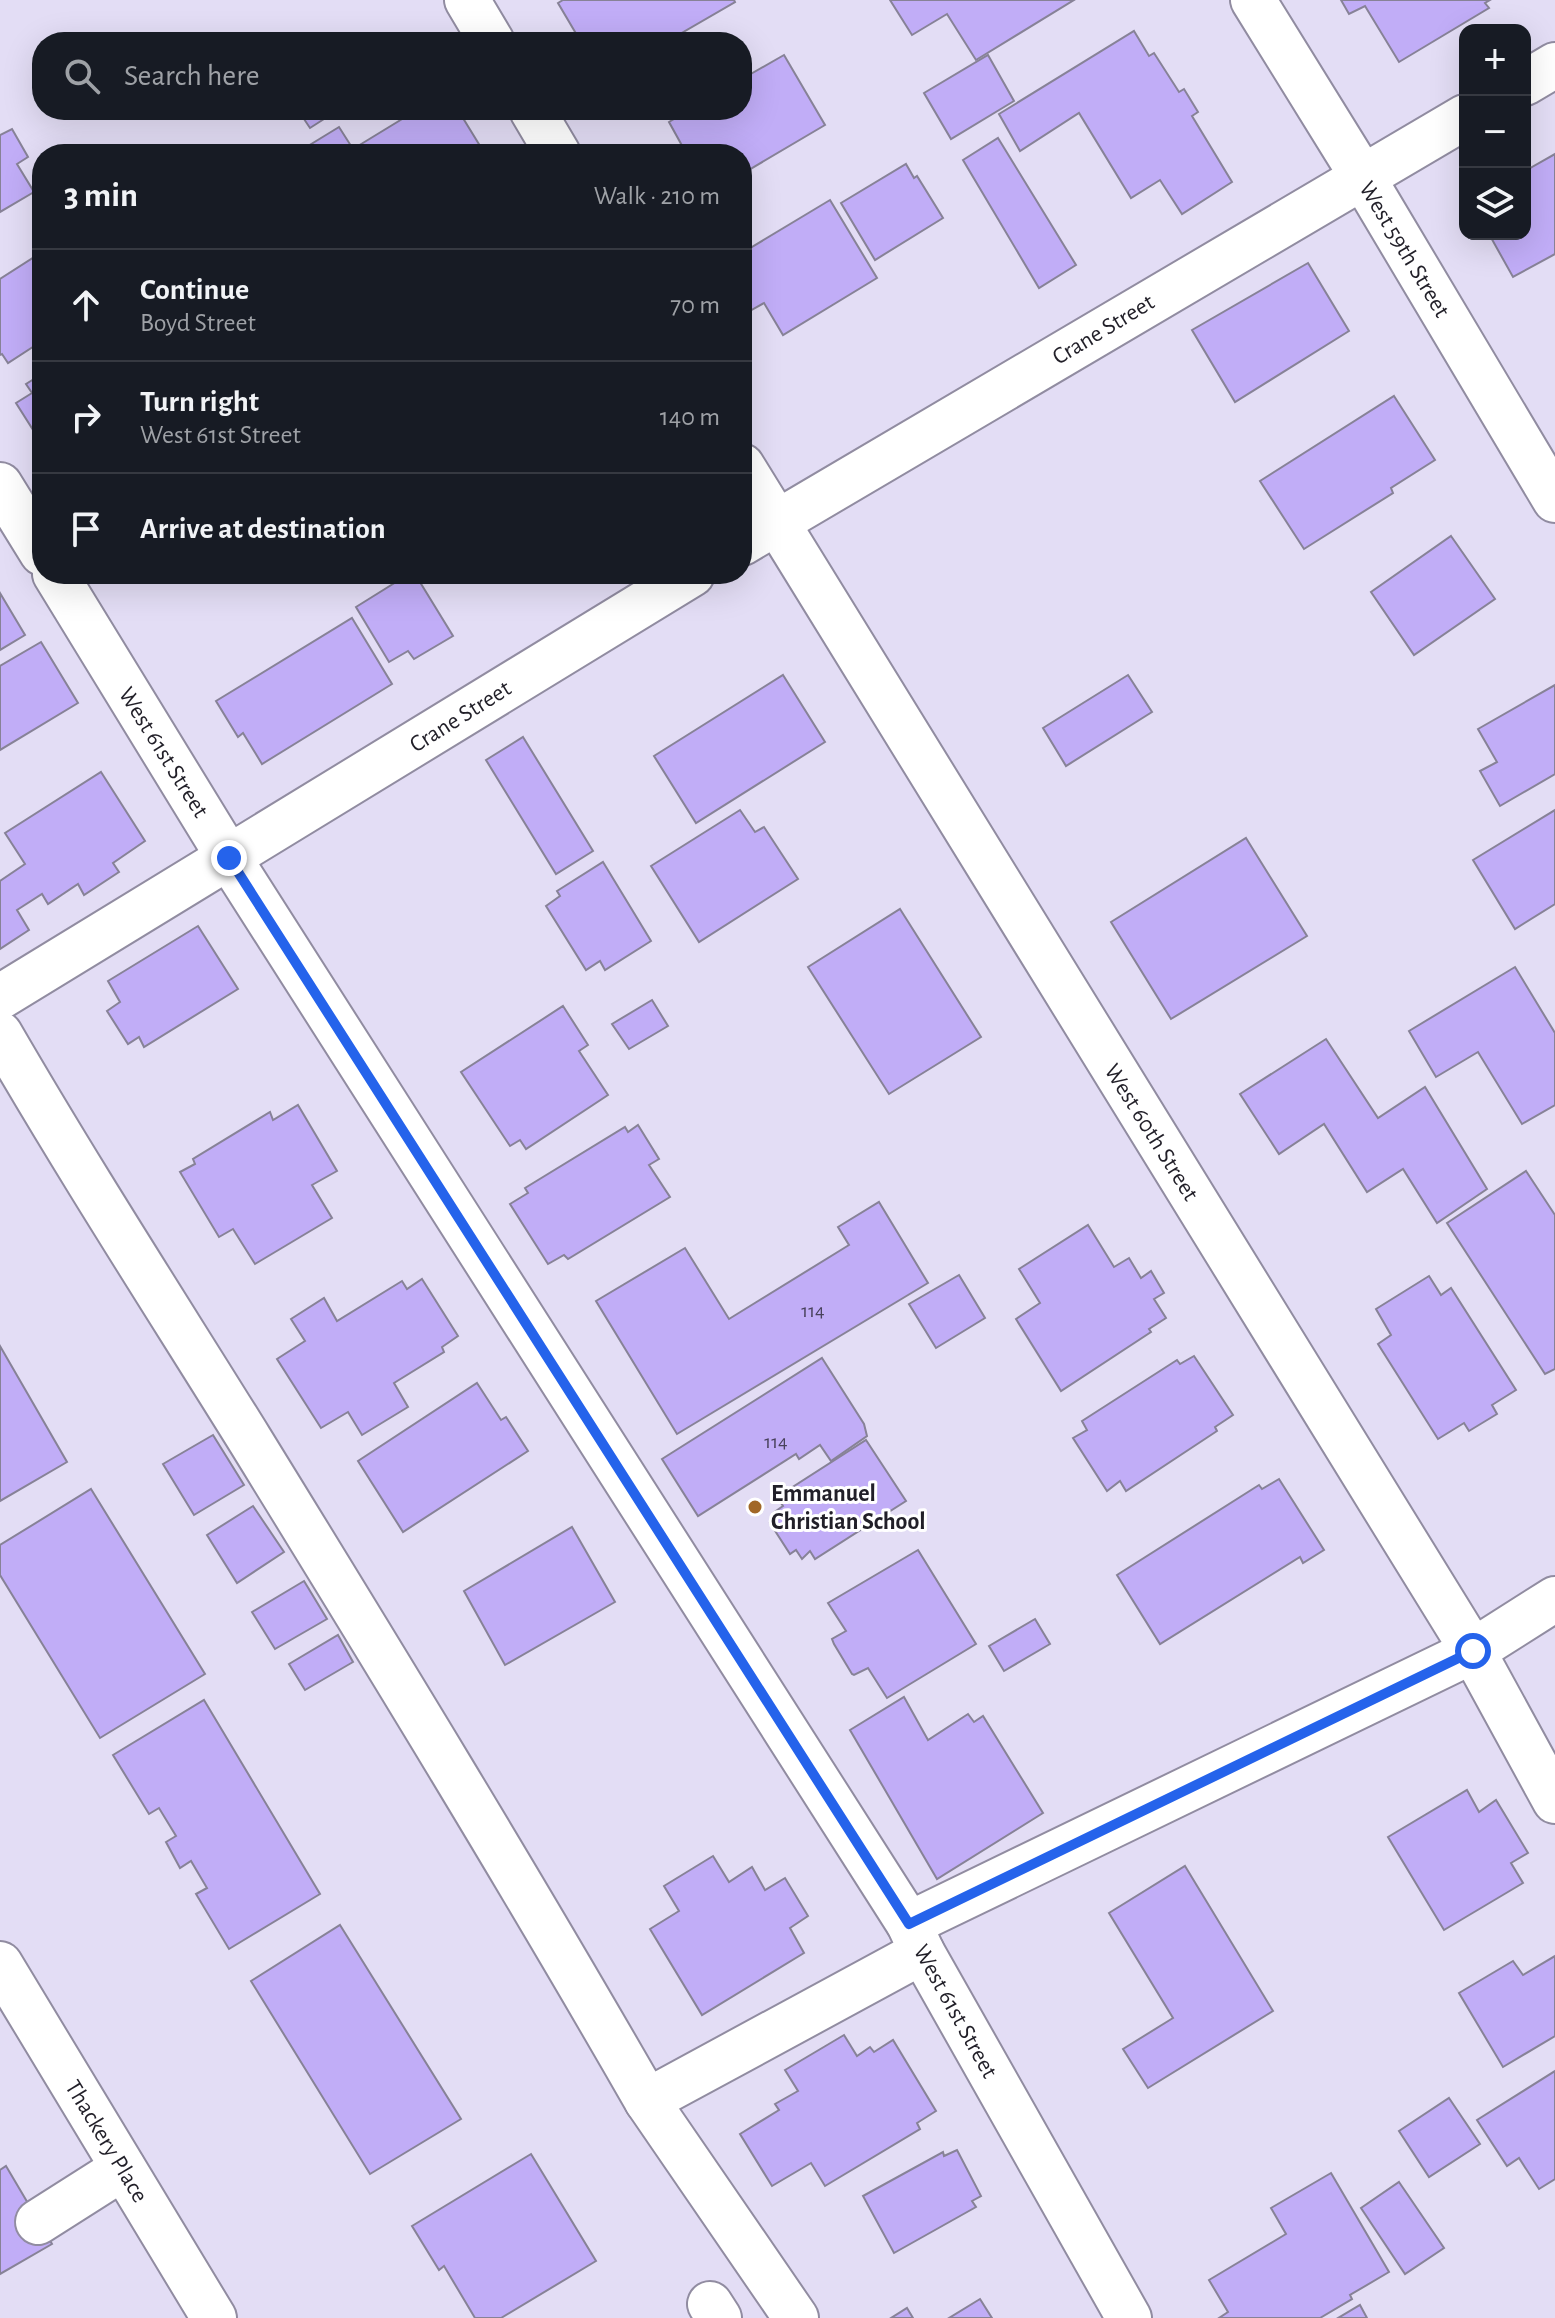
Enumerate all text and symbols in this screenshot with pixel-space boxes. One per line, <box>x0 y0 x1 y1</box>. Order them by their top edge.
map controls <box>1459 24 1531 240</box>
button: + <box>1459 24 1531 96</box>
search box <box>32 32 752 120</box>
icon: search <box>60 54 104 98</box>
text: Search here <box>124 61 260 91</box>
button: − <box>1459 96 1531 168</box>
button: layers <box>1459 168 1531 240</box>
street label: West 59th Street <box>1354 177 1454 322</box>
text: 3 min <box>64 179 138 213</box>
text: Walk · 210 m <box>594 183 720 209</box>
text: Continue <box>140 275 249 305</box>
icon: ahead <box>64 283 108 327</box>
street label: Crane Street <box>1048 290 1159 370</box>
text: 70 m <box>670 292 720 318</box>
text: Boyd Street <box>140 310 256 336</box>
text: Turn right <box>140 387 259 417</box>
icon: right <box>64 395 108 439</box>
text: 140 m <box>660 404 720 430</box>
text: West 61st Street <box>140 422 301 448</box>
icon: arrive <box>64 507 108 551</box>
text: Arrive at destination <box>140 514 386 544</box>
street label: Crane Street <box>406 676 516 757</box>
street label: West 61st Street <box>114 683 213 822</box>
route end <box>211 840 247 876</box>
street label: West 60th Street <box>1100 1060 1203 1206</box>
house number: 114 <box>801 1301 825 1321</box>
house number: 114 <box>764 1432 788 1452</box>
place label: Emmanuel Christian School <box>771 1482 926 1534</box>
marker: Emmanuel Christian School <box>746 1498 764 1516</box>
route start <box>1455 1633 1491 1669</box>
street label: West 61st Street <box>909 1941 1002 2083</box>
street label: Thackery Place <box>60 2076 152 2207</box>

